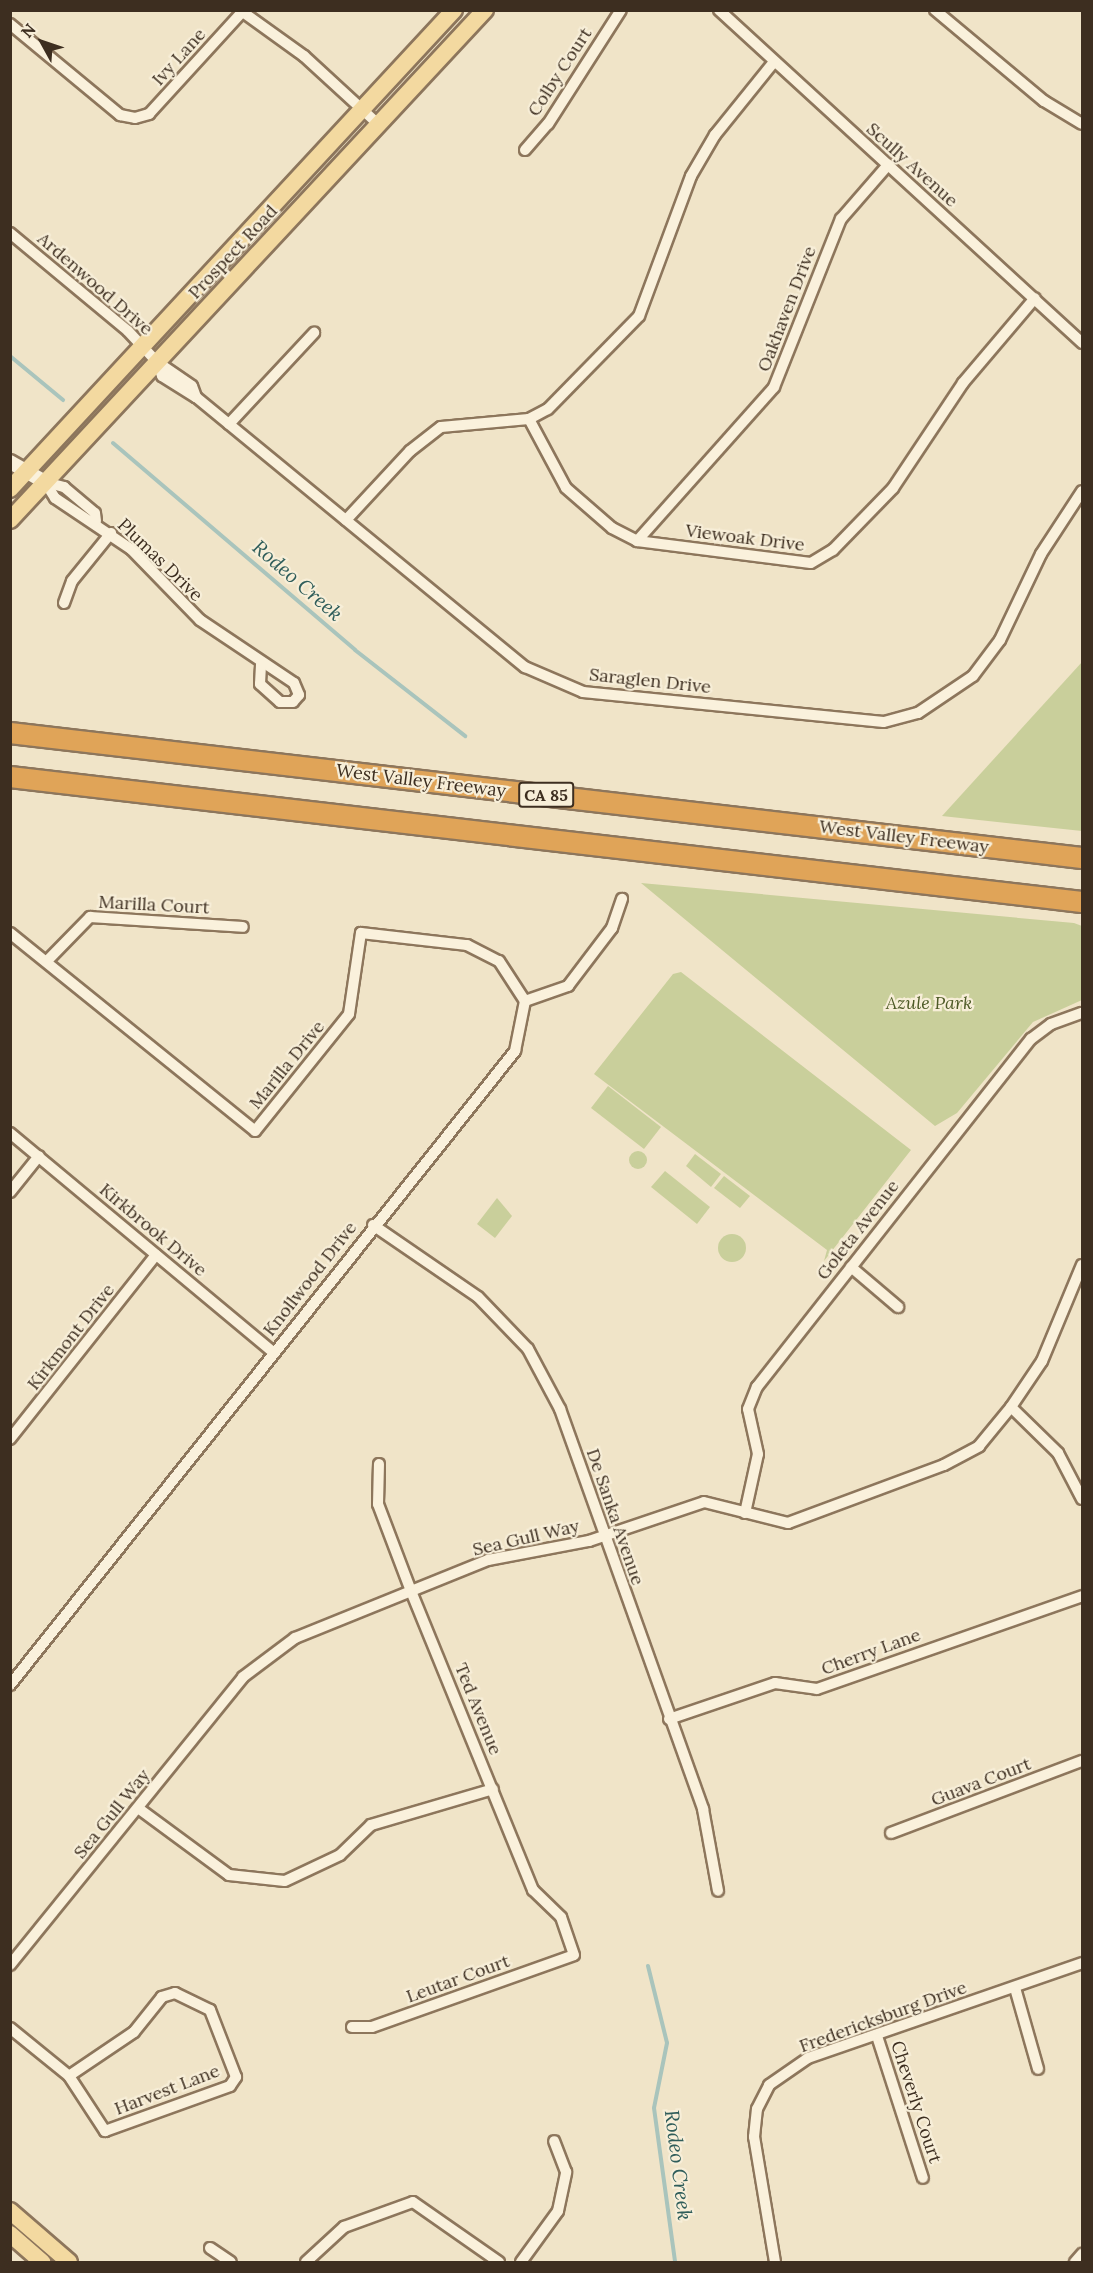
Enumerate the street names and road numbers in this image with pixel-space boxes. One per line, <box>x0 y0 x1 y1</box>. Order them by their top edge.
street label: Ivy Lane <box>148 24 210 90</box>
street label: Colby Court <box>523 24 597 120</box>
street label: Scully Avenue <box>862 118 962 212</box>
street label: Prospect Road <box>184 200 282 304</box>
street label: Ardenwood Drive <box>33 228 157 340</box>
street label: Oakhaven Drive <box>753 243 821 375</box>
street label: Plumas Drive <box>113 514 207 606</box>
street label: Viewoak Drive <box>684 520 806 556</box>
street label: Saraglen Drive <box>588 664 712 698</box>
street label: West Valley Freeway <box>335 760 507 802</box>
road number: CA 85 <box>518 782 574 808</box>
street label: West Valley Freeway <box>818 816 990 858</box>
street label: Marilla Court <box>98 891 210 919</box>
street label: Marilla Drive <box>245 1016 329 1114</box>
street label: Goleta Avenue <box>812 1176 904 1284</box>
street label: Kirkbrook Drive <box>95 1179 211 1281</box>
street label: Knollwood Drive <box>259 1217 361 1341</box>
street label: Kirkmont Drive <box>23 1280 119 1394</box>
street label: De Sanka Avenue <box>581 1446 649 1588</box>
street label: Sea Gull Way <box>471 1515 581 1561</box>
street label: Cherry Lane <box>818 1624 924 1680</box>
street label: Ted Avenue <box>450 1660 506 1758</box>
street label: Guava Court <box>928 1753 1034 1811</box>
street label: Sea Gull Way <box>69 1765 155 1863</box>
street label: Leutar Court <box>403 1950 513 2008</box>
street label: Fredericksburg Drive <box>796 1977 970 2057</box>
street label: Cheverly Court <box>886 2038 946 2166</box>
street label: Harvest Lane <box>111 2060 223 2120</box>

